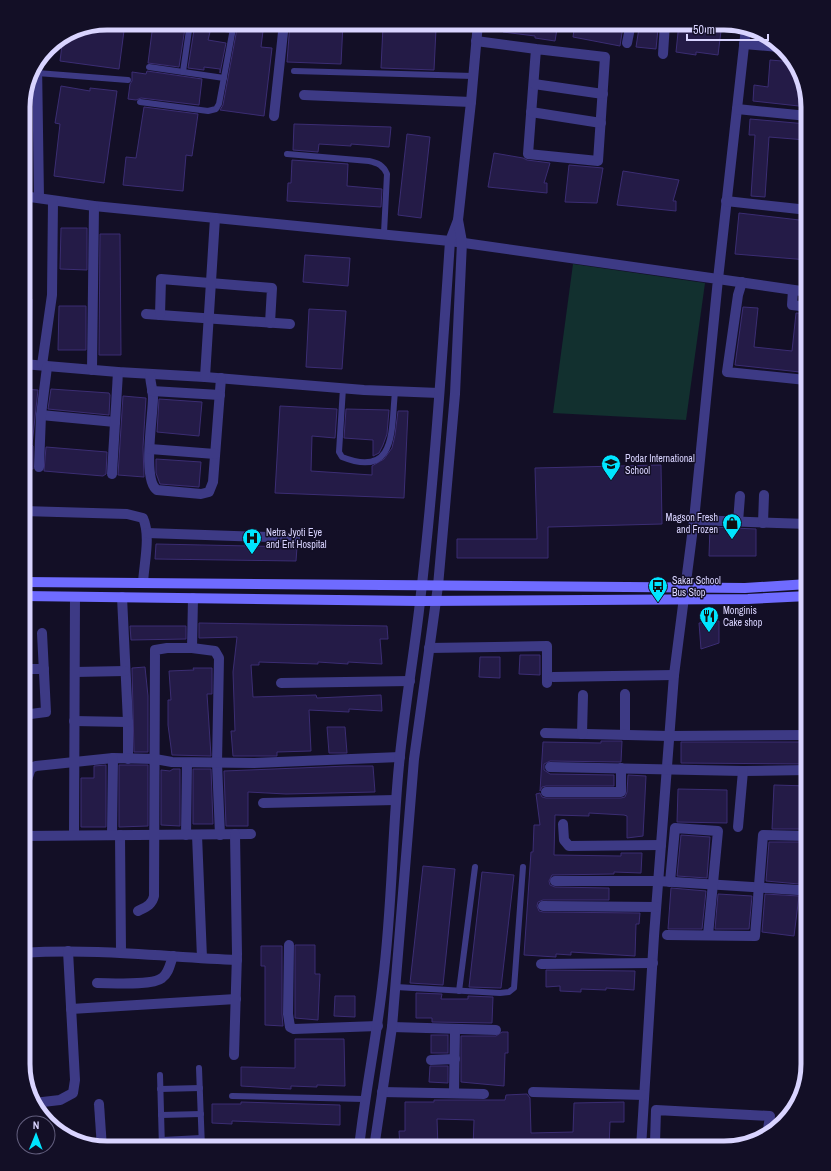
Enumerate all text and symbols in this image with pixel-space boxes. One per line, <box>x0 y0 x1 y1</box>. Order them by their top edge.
scale bar <box>687 16 768 42</box>
text: 50 m <box>693 22 715 38</box>
place label: Podar International School <box>625 452 695 477</box>
school or university icon: Podar International School <box>600 453 622 481</box>
place label: Magson Fresh and Frozen <box>666 511 718 536</box>
shop icon: Magson Fresh and Frozen <box>721 512 743 540</box>
place label: Netra Jyoti Eye and Ent Hospital <box>266 526 327 551</box>
hospital icon: Netra Jyoti Eye and Ent Hospital <box>241 527 263 555</box>
place label: Sakar School Bus Stop <box>672 574 721 599</box>
bus stop icon: Sakar School Bus Stop <box>647 575 669 603</box>
place label: Monginis Cake shop <box>723 604 763 629</box>
restaurant icon: Monginis Cake shop <box>698 605 720 633</box>
north arrow <box>16 1115 56 1155</box>
text: N <box>33 1118 40 1132</box>

